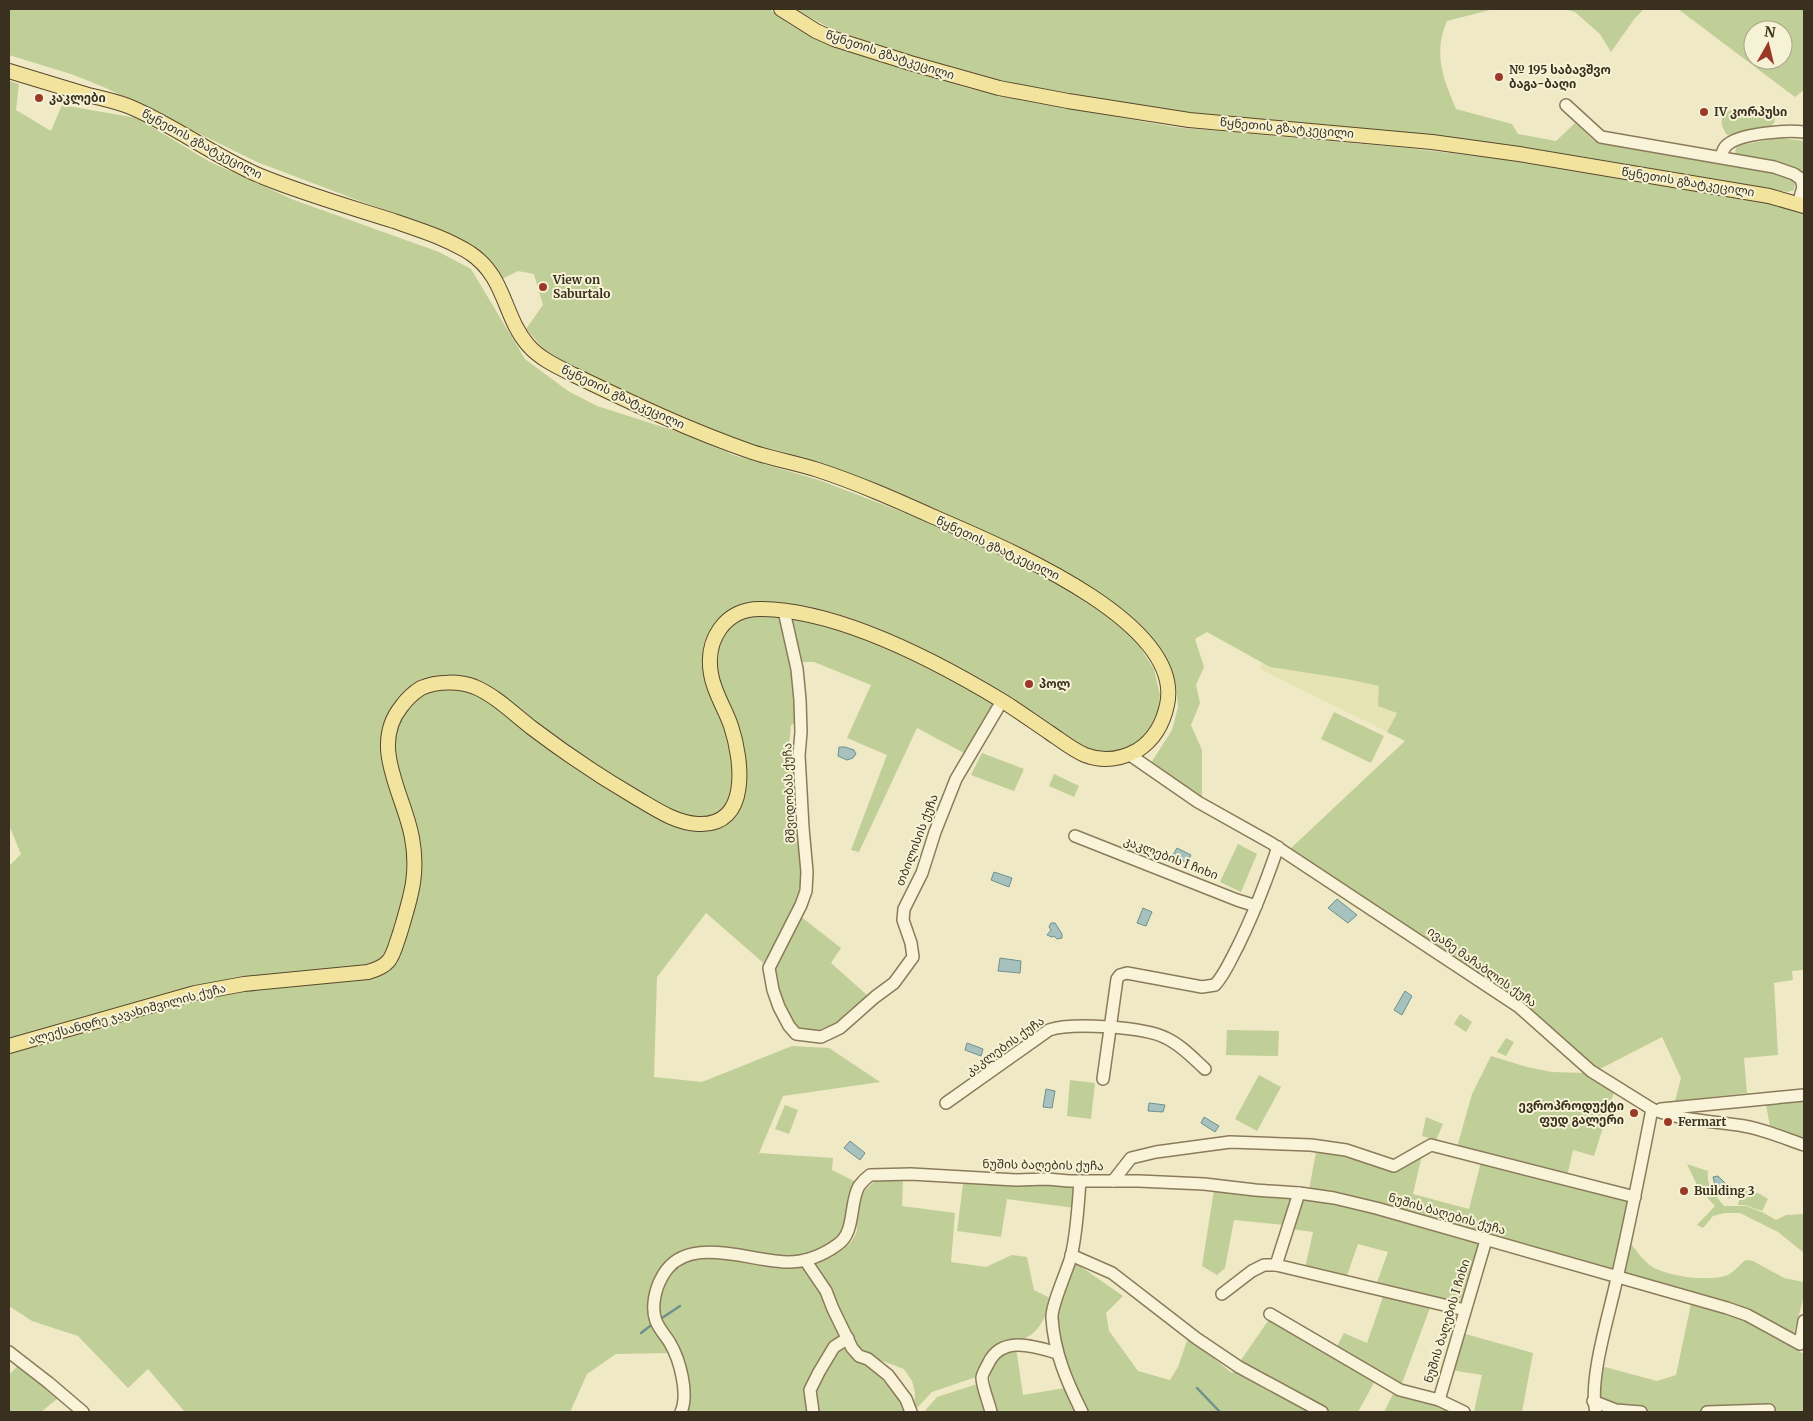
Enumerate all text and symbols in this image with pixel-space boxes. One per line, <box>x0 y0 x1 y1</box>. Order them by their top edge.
north arrow <box>1743 20 1793 70</box>
text: N <box>1763 22 1777 42</box>
street label: წყნეთის გზატკეცილი <box>824 27 957 83</box>
place label: № 195 საბავშვო ბაგა-ბაღი <box>1509 62 1611 91</box>
marker: № 195 საბავშვო ბაგა-ბაღი <box>1493 71 1505 83</box>
place label: კაკლები <box>49 90 106 106</box>
marker: კაკლები <box>33 92 45 104</box>
place label: IV კორპუსი <box>1714 104 1787 119</box>
street label: წყნეთის გზატკეცილი <box>139 105 265 183</box>
marker: IV კორპუსი <box>1698 106 1710 118</box>
street label: წყნეთის გზატკეცილი <box>1219 114 1355 142</box>
street label: წყნეთის გზატკეცილი <box>1620 164 1756 200</box>
place label: View on Saburtalo <box>552 272 610 301</box>
marker: View on Saburtalo <box>537 281 549 293</box>
street label: წყნეთის გზატკეცილი <box>559 361 687 433</box>
street label: წყნეთის გზატკეცილი <box>934 512 1062 584</box>
place label: პოლ <box>1039 676 1071 692</box>
marker: პოლ <box>1023 678 1035 690</box>
street label: მშვიდობას ქუჩა <box>779 743 799 843</box>
street label: თბილისის ქუჩა <box>892 792 942 888</box>
street label: კაკლების I ჩიხი <box>1121 833 1221 883</box>
street label: ივანე მაჩაბლის ქუჩა <box>1424 923 1540 1011</box>
street label: ალექსანდრე ჯავახიშვილის ქუჩა <box>26 980 228 1048</box>
street label: კაკლების ქუჩა <box>963 1013 1047 1079</box>
place label: ევროპროდუქტი ფუდ გალერი <box>1519 1098 1624 1128</box>
marker: ევროპროდუქტი ფუდ გალერი <box>1628 1107 1640 1119</box>
place label: Fermart <box>1678 1114 1726 1129</box>
marker: Fermart <box>1662 1116 1674 1128</box>
street label: ნუშის ბაღების ქუჩა <box>982 1156 1104 1174</box>
place label: Building 3 <box>1694 1183 1755 1198</box>
marker: Building 3 <box>1678 1185 1690 1197</box>
street label: ნუშის ბაღების ქუჩა <box>1386 1190 1508 1238</box>
street label: ნუშის ბაღების I ჩიხი <box>1421 1257 1474 1385</box>

